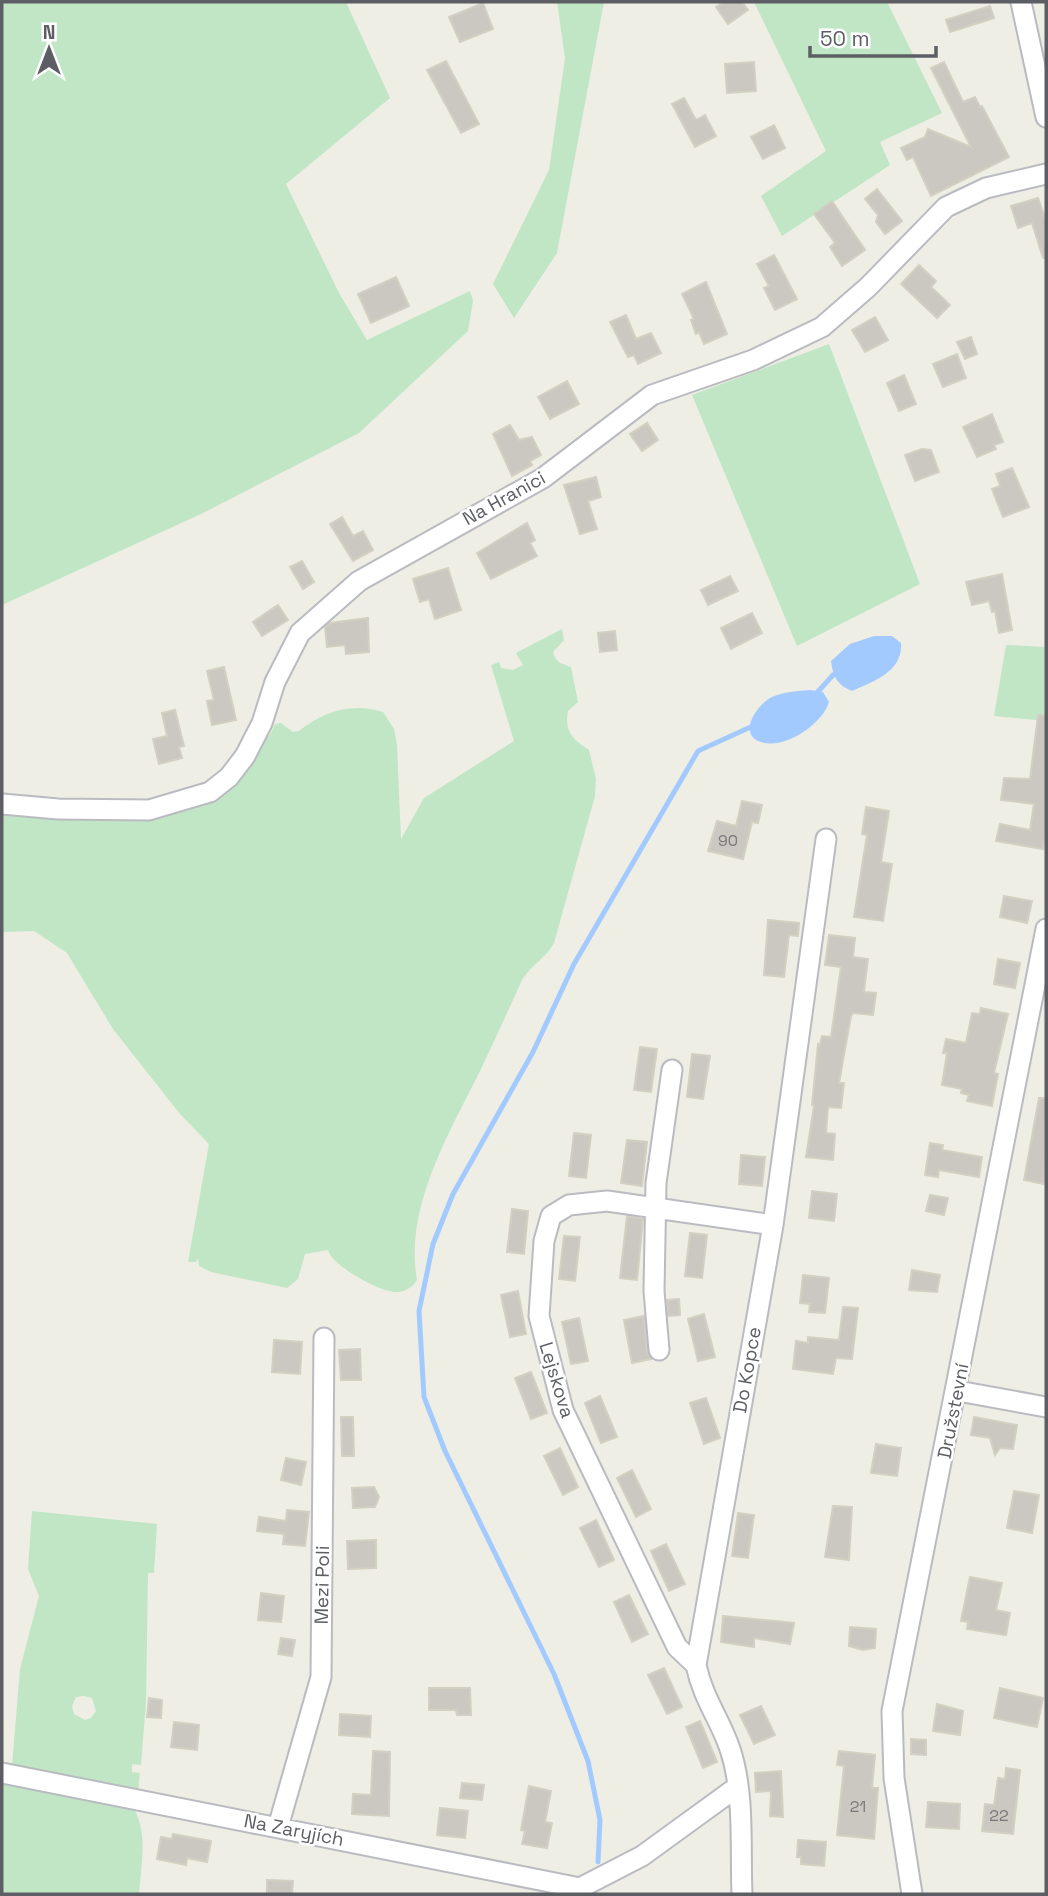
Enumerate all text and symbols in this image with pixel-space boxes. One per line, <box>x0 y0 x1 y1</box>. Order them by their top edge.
north arrow <box>14 14 84 84</box>
scale bar <box>810 14 936 58</box>
text: N <box>43 20 55 45</box>
text: 50 m <box>820 25 870 52</box>
street label: Na Hranici <box>458 465 550 531</box>
house number: 90 <box>718 830 738 851</box>
street label: Do Kopce <box>727 1325 767 1415</box>
street label: Lejskova <box>534 1339 580 1421</box>
street label: Družstevní <box>931 1361 975 1461</box>
street label: Mezi Poli <box>309 1545 335 1625</box>
house number: 21 <box>850 1796 866 1817</box>
house number: 22 <box>989 1805 1009 1826</box>
street label: Na Zaryjích <box>242 1808 346 1852</box>

